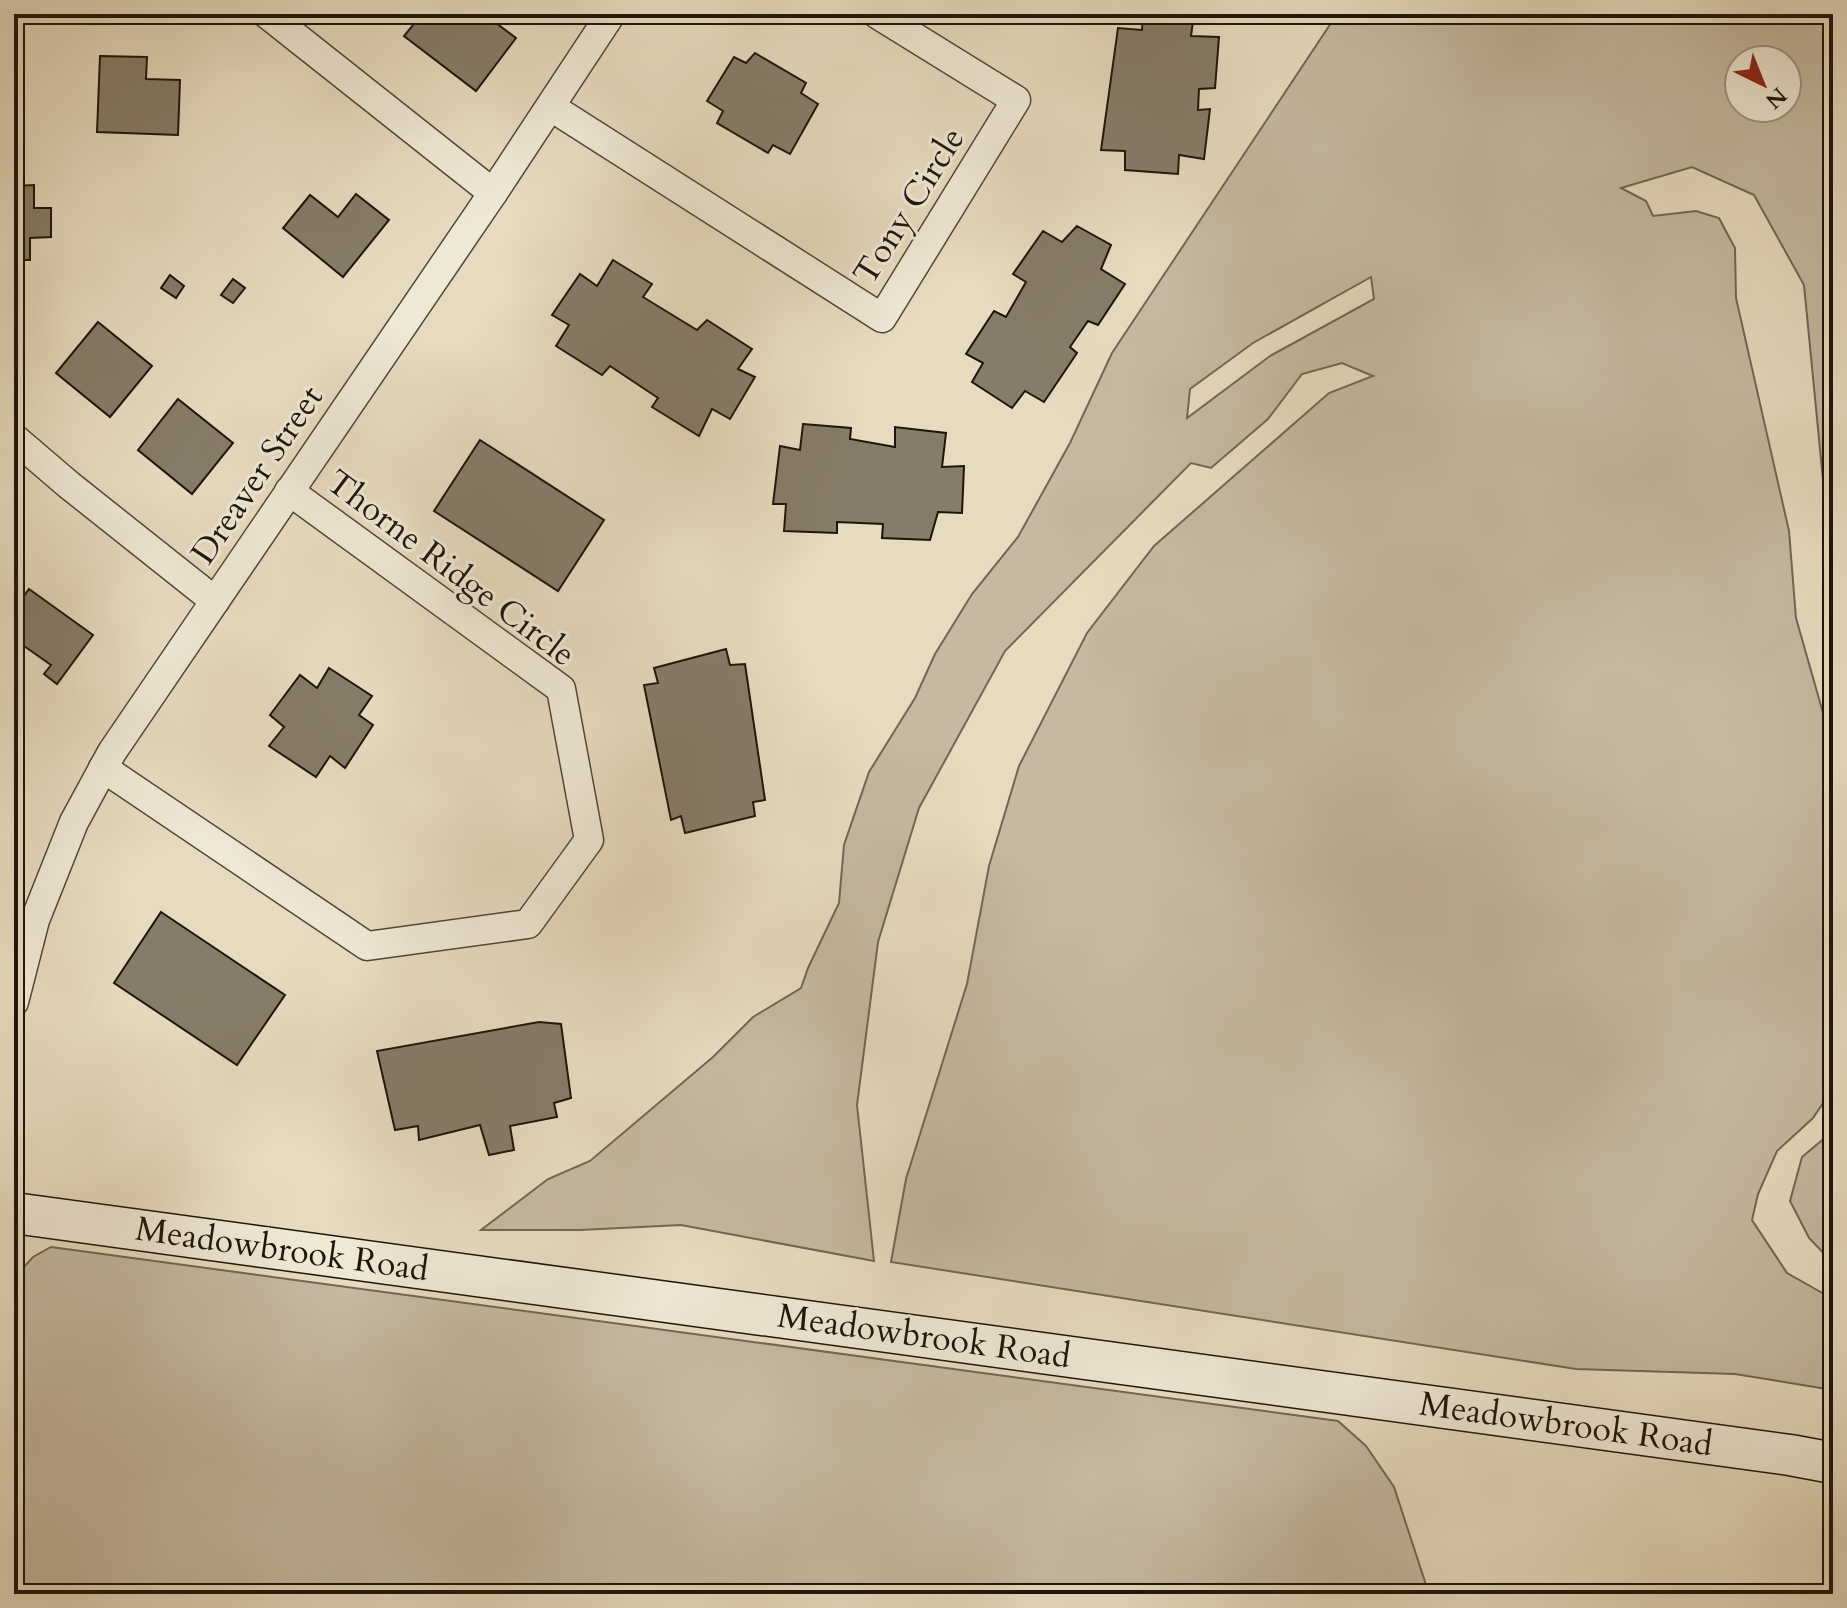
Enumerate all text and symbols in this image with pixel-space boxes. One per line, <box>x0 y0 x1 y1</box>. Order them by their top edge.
north arrow <box>1723 44 1803 124</box>
text: N <box>1759 80 1793 115</box>
street label: Tony Circle <box>843 119 975 293</box>
street label: Dreaver Street <box>180 376 334 573</box>
street label: Thorne Ridge Circle <box>317 459 585 677</box>
street label: Meadowbrook Road <box>133 1206 431 1292</box>
street label: Meadowbrook Road <box>775 1293 1073 1379</box>
street label: Meadowbrook Road <box>1417 1381 1715 1467</box>

